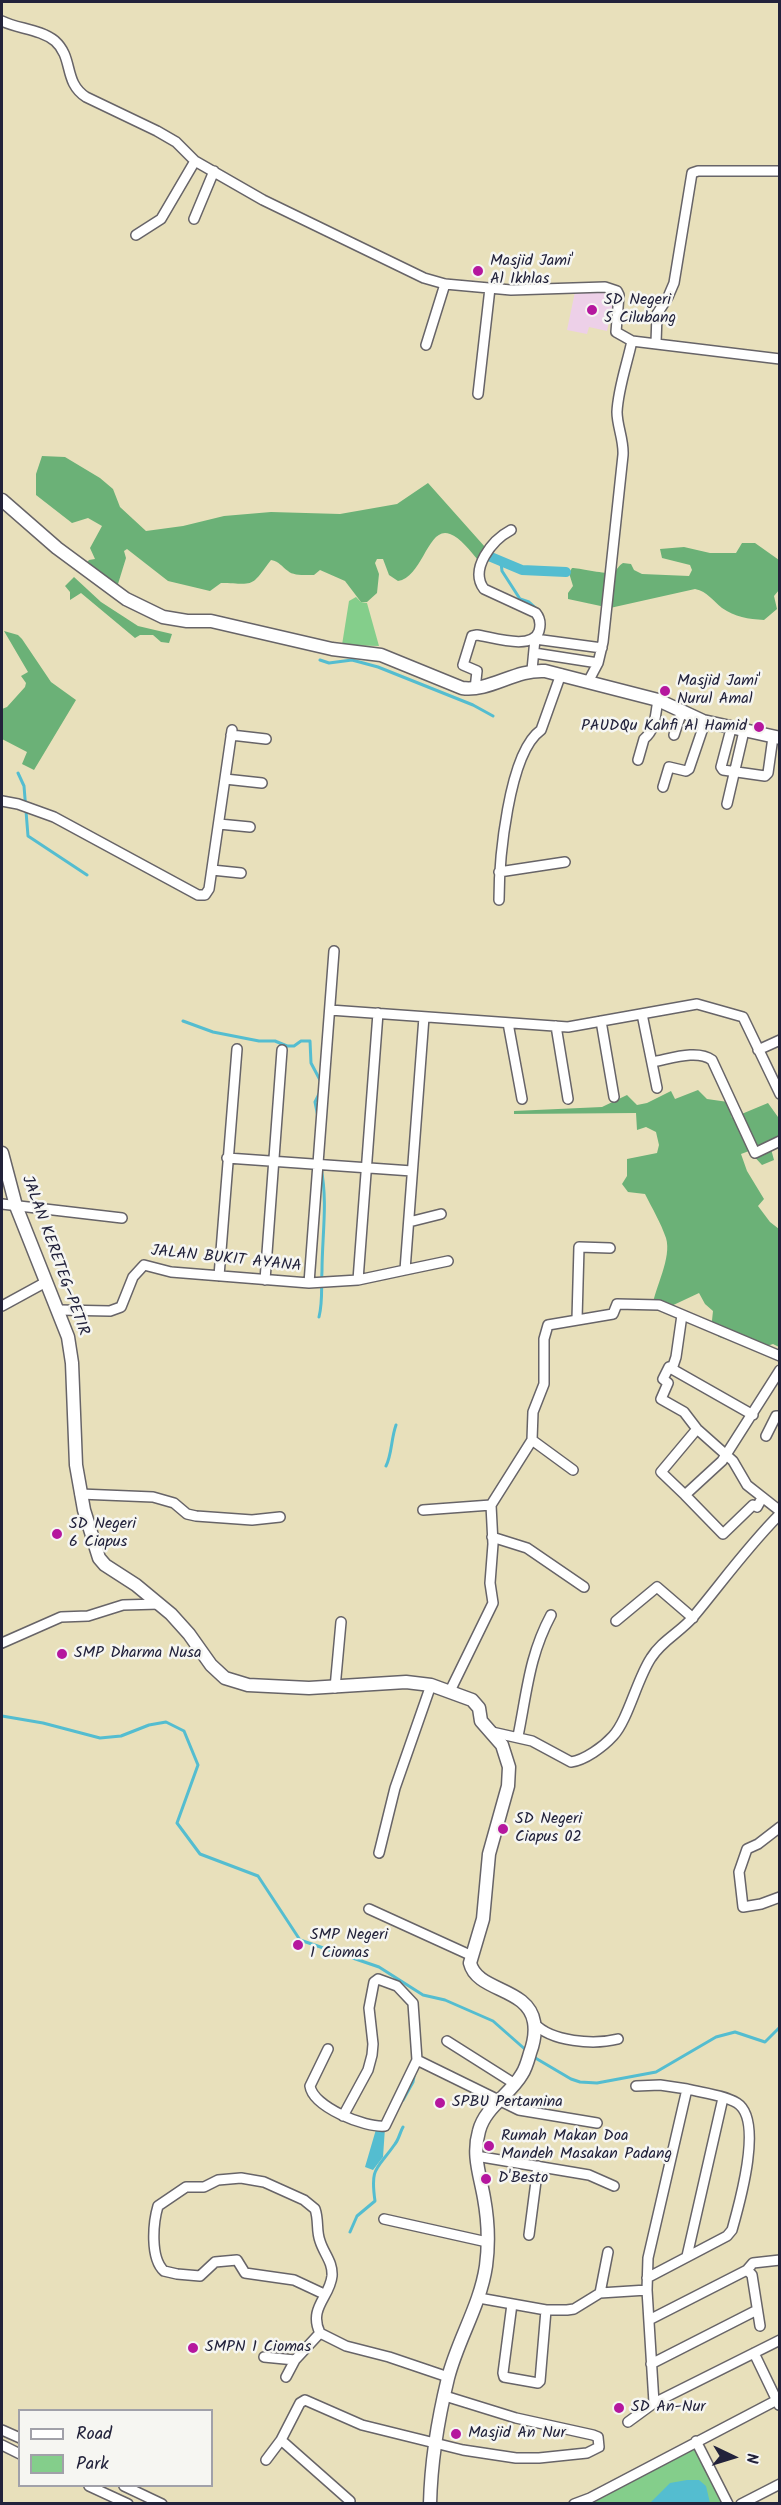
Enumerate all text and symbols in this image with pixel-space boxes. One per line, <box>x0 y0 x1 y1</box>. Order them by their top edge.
place label: Masjid Jami' Al Ikhlas <box>490 252 573 290</box>
marker: Masjid Jami' Al Ikhlas <box>471 264 485 278</box>
place label: SD Negeri 5 Cilubang <box>604 291 676 329</box>
marker: SD Negeri 5 Cilubang <box>585 303 599 317</box>
place label: Masjid Jami' Nurul Amal <box>677 672 760 710</box>
marker: Masjid Jami' Nurul Amal <box>658 684 672 698</box>
place label: PAUDQu Kahfi Al Hamid <box>581 717 747 737</box>
marker: PAUDQu Kahfi Al Hamid <box>752 720 766 734</box>
street label: JALAN KERETEG–PETIR <box>16 1173 92 1339</box>
street label: JALAN BUKIT AYANA <box>150 1243 302 1277</box>
place label: SD Negeri 6 Ciapus <box>69 1515 136 1553</box>
marker: SD Negeri 6 Ciapus <box>50 1527 64 1541</box>
place label: SMP Dharma Nusa <box>74 1644 201 1664</box>
marker: SMP Dharma Nusa <box>55 1647 69 1661</box>
place label: SD Negeri Ciapus 02 <box>515 1810 582 1848</box>
marker: SD Negeri Ciapus 02 <box>496 1822 510 1836</box>
place label: SMP Negeri 1 Ciomas <box>310 1926 388 1964</box>
marker: SMP Negeri 1 Ciomas <box>291 1938 305 1952</box>
place label: SPBU Pertamina <box>452 2093 563 2113</box>
marker: SPBU Pertamina <box>433 2096 447 2110</box>
place label: Rumah Makan Doa Mandeh Masakan Padang <box>501 2127 672 2165</box>
marker: Rumah Makan Doa Mandeh Masakan Padang <box>482 2139 496 2153</box>
place label: D'Besto <box>498 2169 548 2189</box>
marker: D'Besto <box>479 2172 493 2186</box>
place label: SMPN 1 Ciomas <box>205 2338 311 2358</box>
marker: SMPN 1 Ciomas <box>186 2341 200 2355</box>
place label: SD An-Nur <box>631 2398 706 2418</box>
marker: SD An-Nur <box>612 2401 626 2415</box>
legend <box>18 2409 213 2487</box>
text: Road <box>76 2420 112 2449</box>
place label: Masjid An Nur <box>468 2424 566 2444</box>
marker: Masjid An Nur <box>449 2427 463 2441</box>
north arrow <box>703 2427 763 2487</box>
text: Park <box>76 2450 109 2479</box>
text: N <box>739 2452 764 2464</box>

